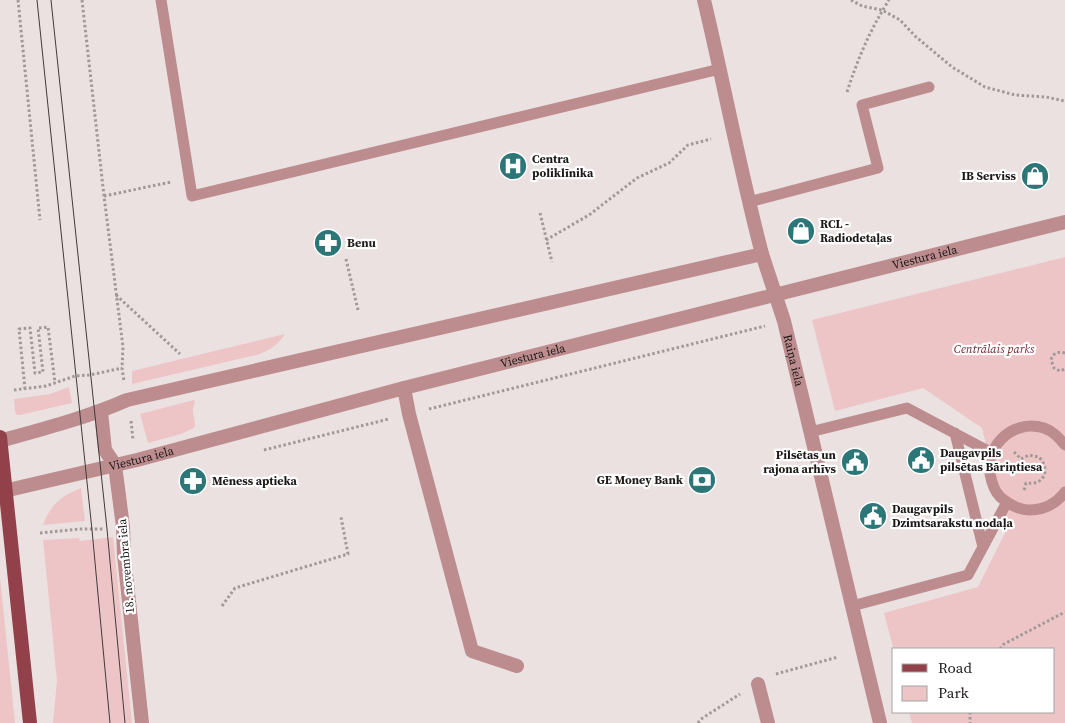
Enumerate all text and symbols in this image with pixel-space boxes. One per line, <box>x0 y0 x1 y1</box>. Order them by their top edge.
hospital icon: Centra poliklīnika <box>498 151 528 181</box>
place label: Centra poliklīnika <box>532 151 594 181</box>
shop icon: IB Serviss <box>1020 161 1050 191</box>
place label: IB Serviss <box>961 168 1017 184</box>
shop icon: RCL - Radiodetaļas <box>786 216 816 246</box>
place label: RCL - Radiodetaļas <box>820 216 892 246</box>
pharmacy icon: Benu <box>313 228 343 258</box>
place label: Benu <box>347 235 376 251</box>
street label: Viestura iela <box>890 241 960 273</box>
street label: Raiņa iela <box>779 333 807 389</box>
street label: Viestura iela <box>499 340 568 372</box>
park label: Centrālais parks <box>954 341 1035 357</box>
street label: Viestura iela <box>107 442 176 474</box>
public building icon: Daugavpils pilsētas Bāriņtiesa <box>906 445 936 475</box>
place label: Daugavpils pilsētas Bāriņtiesa <box>940 445 1043 475</box>
place label: Pilsētas un rajona arhīvs <box>763 447 837 477</box>
public building icon: Pilsētas un rajona arhīvs <box>840 447 870 477</box>
bank icon: GE Money Bank <box>687 465 717 495</box>
pharmacy icon: Mēness aptieka <box>178 466 208 496</box>
place label: GE Money Bank <box>597 472 684 488</box>
place label: Mēness aptieka <box>212 473 298 489</box>
public building icon: Daugavpils Dzimtsarakstu nodaļa <box>858 501 888 531</box>
place label: Daugavpils Dzimtsarakstu nodaļa <box>892 501 1013 531</box>
street label: 18. novembra iela <box>114 517 138 614</box>
legend <box>892 648 1055 713</box>
text: Road <box>938 657 972 678</box>
text: Park <box>938 682 970 703</box>

